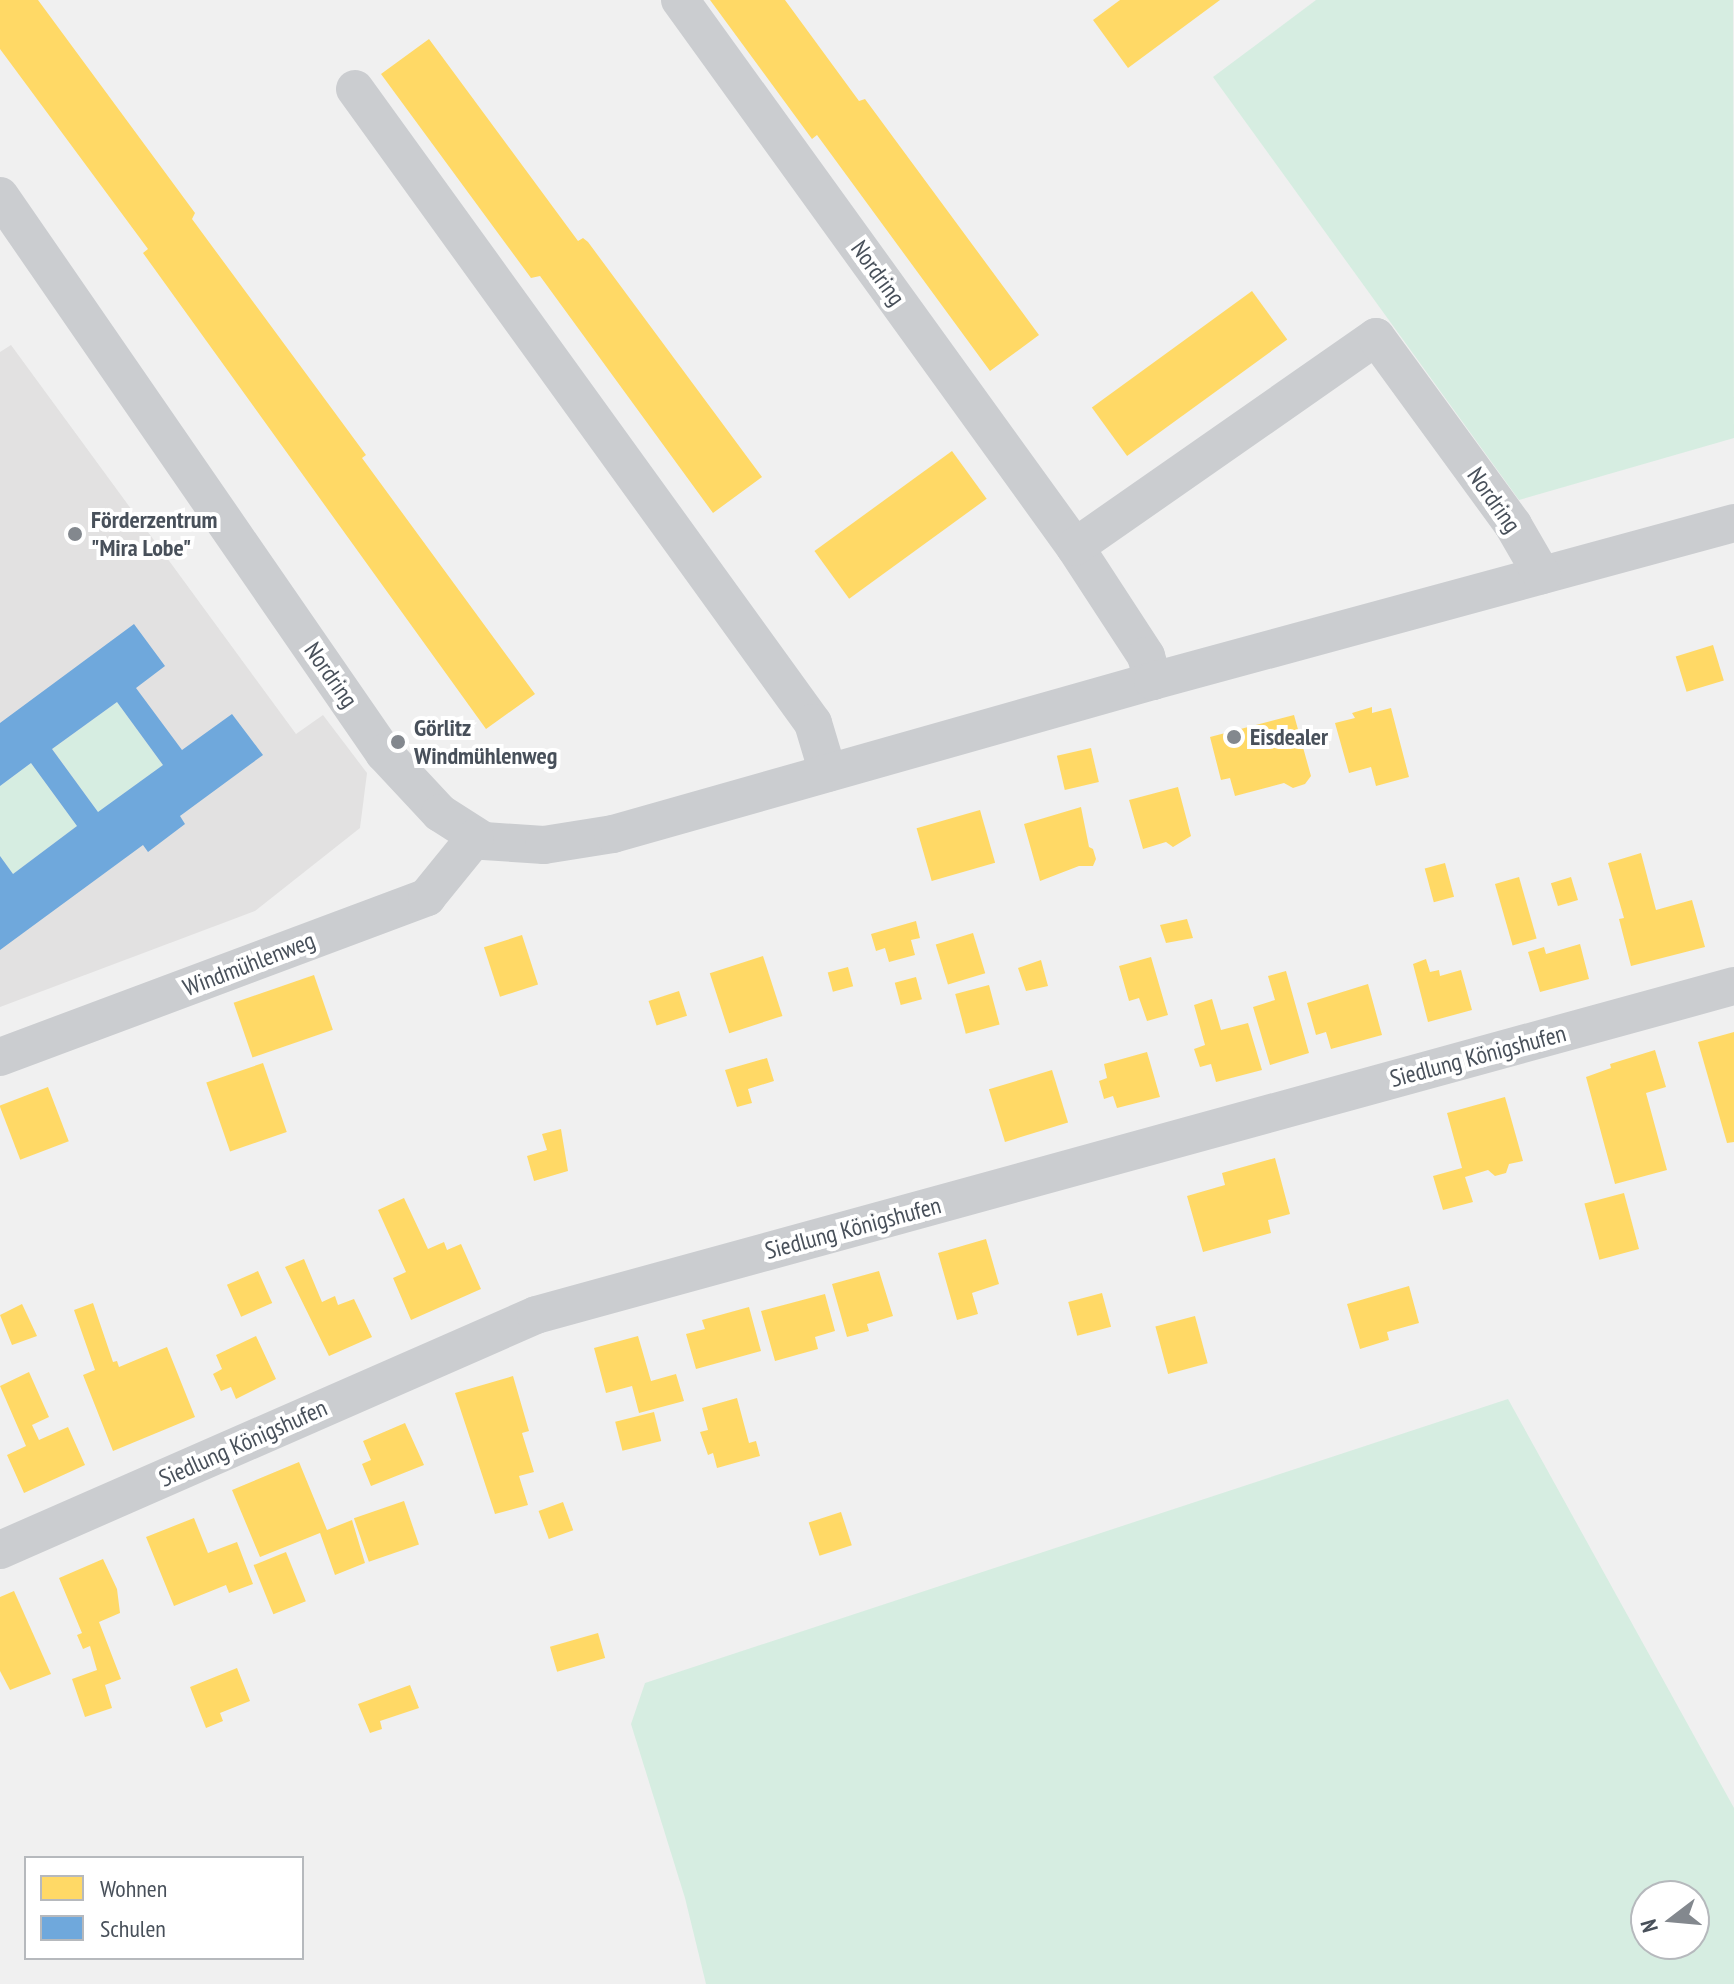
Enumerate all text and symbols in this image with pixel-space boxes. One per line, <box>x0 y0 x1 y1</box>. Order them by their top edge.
street label: Nordring <box>845 235 911 311</box>
street label: Nordring <box>1461 462 1527 538</box>
place label: Förderzentrum "Mira Lobe" <box>91 506 217 562</box>
marker: Förderzentrum "Mira Lobe" <box>66 525 84 543</box>
street label: Nordring <box>298 637 364 713</box>
place label: Görlitz Windmühlenweg <box>414 714 557 770</box>
place label: Eisdealer <box>1250 723 1328 751</box>
marker: Eisdealer <box>1225 728 1243 746</box>
marker: Görlitz Windmühlenweg <box>389 733 407 751</box>
street label: Windmühlenweg <box>179 926 319 1002</box>
street label: Siedlung Königshufen <box>1387 1019 1569 1093</box>
street label: Siedlung Königshufen <box>762 1191 944 1265</box>
street label: Siedlung Königshufen <box>155 1393 331 1493</box>
legend <box>24 1856 304 1960</box>
text: Wohnen <box>100 1873 167 1904</box>
north arrow <box>1630 1880 1710 1960</box>
text: Schulen <box>100 1913 166 1944</box>
text: N <box>1634 1916 1664 1936</box>

